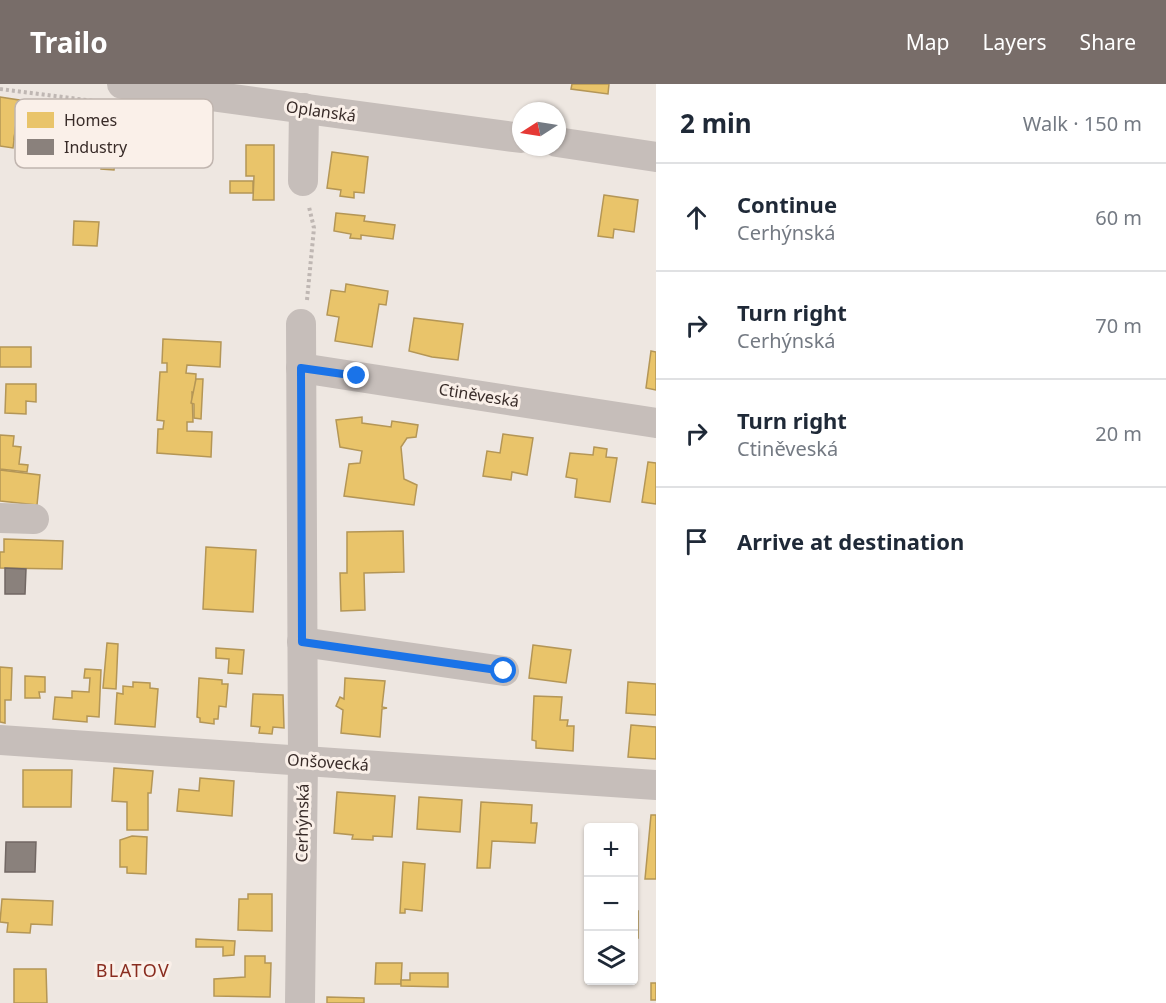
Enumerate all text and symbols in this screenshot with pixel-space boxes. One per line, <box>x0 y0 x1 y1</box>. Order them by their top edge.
text: Trailo <box>30 23 108 61</box>
text: Map <box>906 28 950 56</box>
text: Layers <box>983 28 1047 56</box>
text: Share <box>1080 28 1136 56</box>
street label: Oplanská <box>285 95 357 127</box>
legend <box>15 99 213 168</box>
north arrow <box>512 102 566 156</box>
text: 2 min <box>680 105 752 141</box>
text: Homes <box>64 109 117 131</box>
text: Walk · 150 m <box>1023 110 1142 137</box>
text: Industry <box>64 136 128 158</box>
text: Continue <box>737 189 837 219</box>
icon: ahead <box>680 201 713 234</box>
text: 60 m <box>1095 204 1142 231</box>
text: Cerhýnská <box>737 219 836 246</box>
text: Turn right <box>737 297 847 327</box>
icon: right <box>680 309 713 342</box>
text: 70 m <box>1095 312 1142 339</box>
text: Cerhýnská <box>737 327 836 354</box>
route end <box>343 362 369 388</box>
street label: Ctiněveská <box>437 378 521 412</box>
text: Turn right <box>737 405 847 435</box>
icon: right <box>680 417 713 450</box>
text: 20 m <box>1095 420 1142 447</box>
text: Ctiněveská <box>737 435 838 462</box>
icon: arrive <box>680 525 713 558</box>
text: Arrive at destination <box>737 526 964 556</box>
route start <box>490 657 516 683</box>
street label: Onšovecká <box>286 748 370 776</box>
street label: Cerhýnská <box>290 783 314 863</box>
map controls <box>584 823 638 985</box>
button: + <box>584 823 638 877</box>
button: − <box>584 877 638 931</box>
button: layers <box>584 931 638 985</box>
district label: BLATOV <box>96 958 170 982</box>

